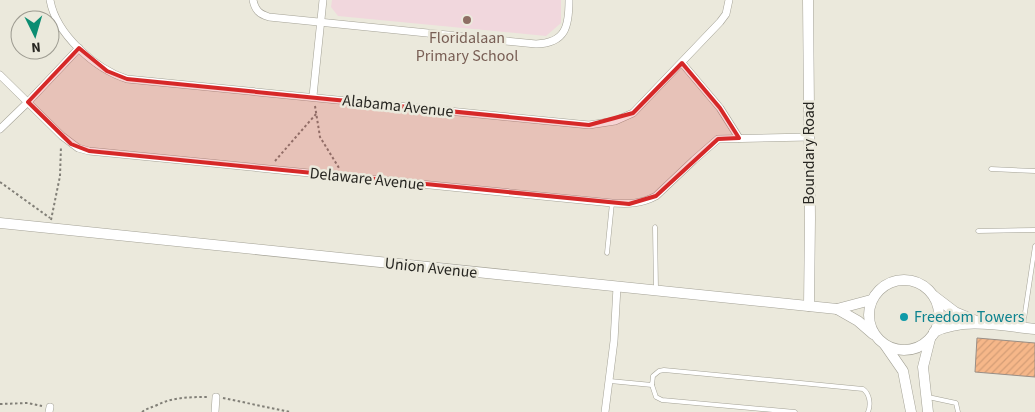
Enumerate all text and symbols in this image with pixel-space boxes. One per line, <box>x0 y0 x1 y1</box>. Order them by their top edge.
north arrow <box>10 10 60 60</box>
marker: Floridalaan Primary School <box>461 14 473 26</box>
place label: Floridalaan Primary School <box>416 27 518 67</box>
text: N <box>31 37 42 57</box>
street label: Alabama Avenue <box>341 89 455 123</box>
street label: Boundary Road <box>798 101 820 205</box>
street label: Delaware Avenue <box>309 162 425 196</box>
street label: Union Avenue <box>384 252 478 284</box>
place label: Freedom Towers <box>914 306 1025 328</box>
marker: Freedom Towers <box>898 311 910 323</box>

